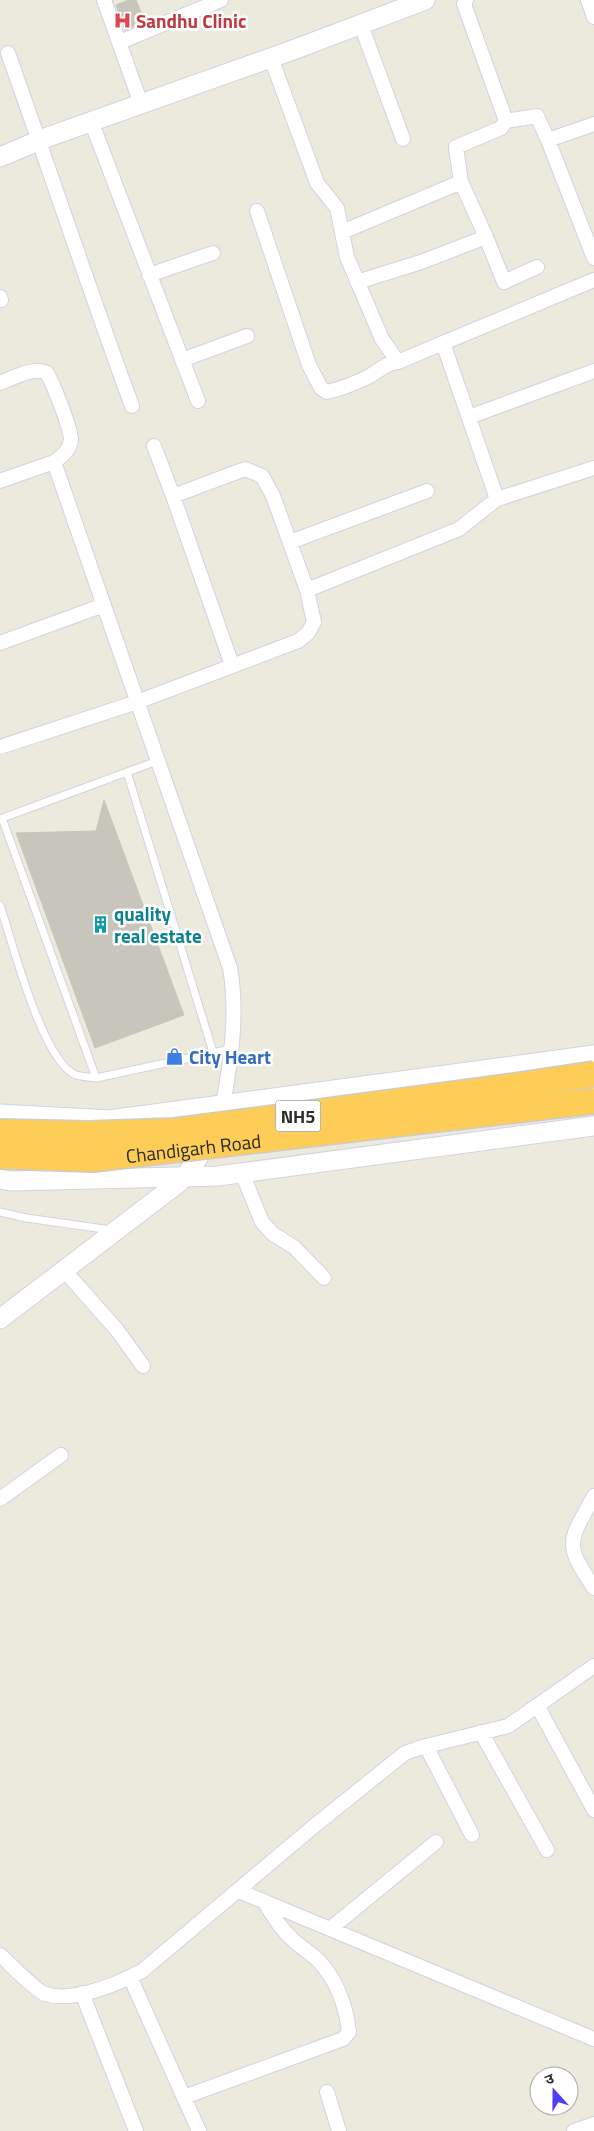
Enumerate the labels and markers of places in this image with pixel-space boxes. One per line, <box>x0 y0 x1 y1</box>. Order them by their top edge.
place label: Sandhu Clinic <box>136 6 246 35</box>
hospital icon: Sandhu Clinic <box>112 10 132 30</box>
place label: quality real estate <box>114 899 202 950</box>
building icon: quality real estate <box>90 914 110 934</box>
place label: City Heart <box>189 1042 271 1071</box>
shop icon: City Heart <box>165 1046 185 1066</box>

